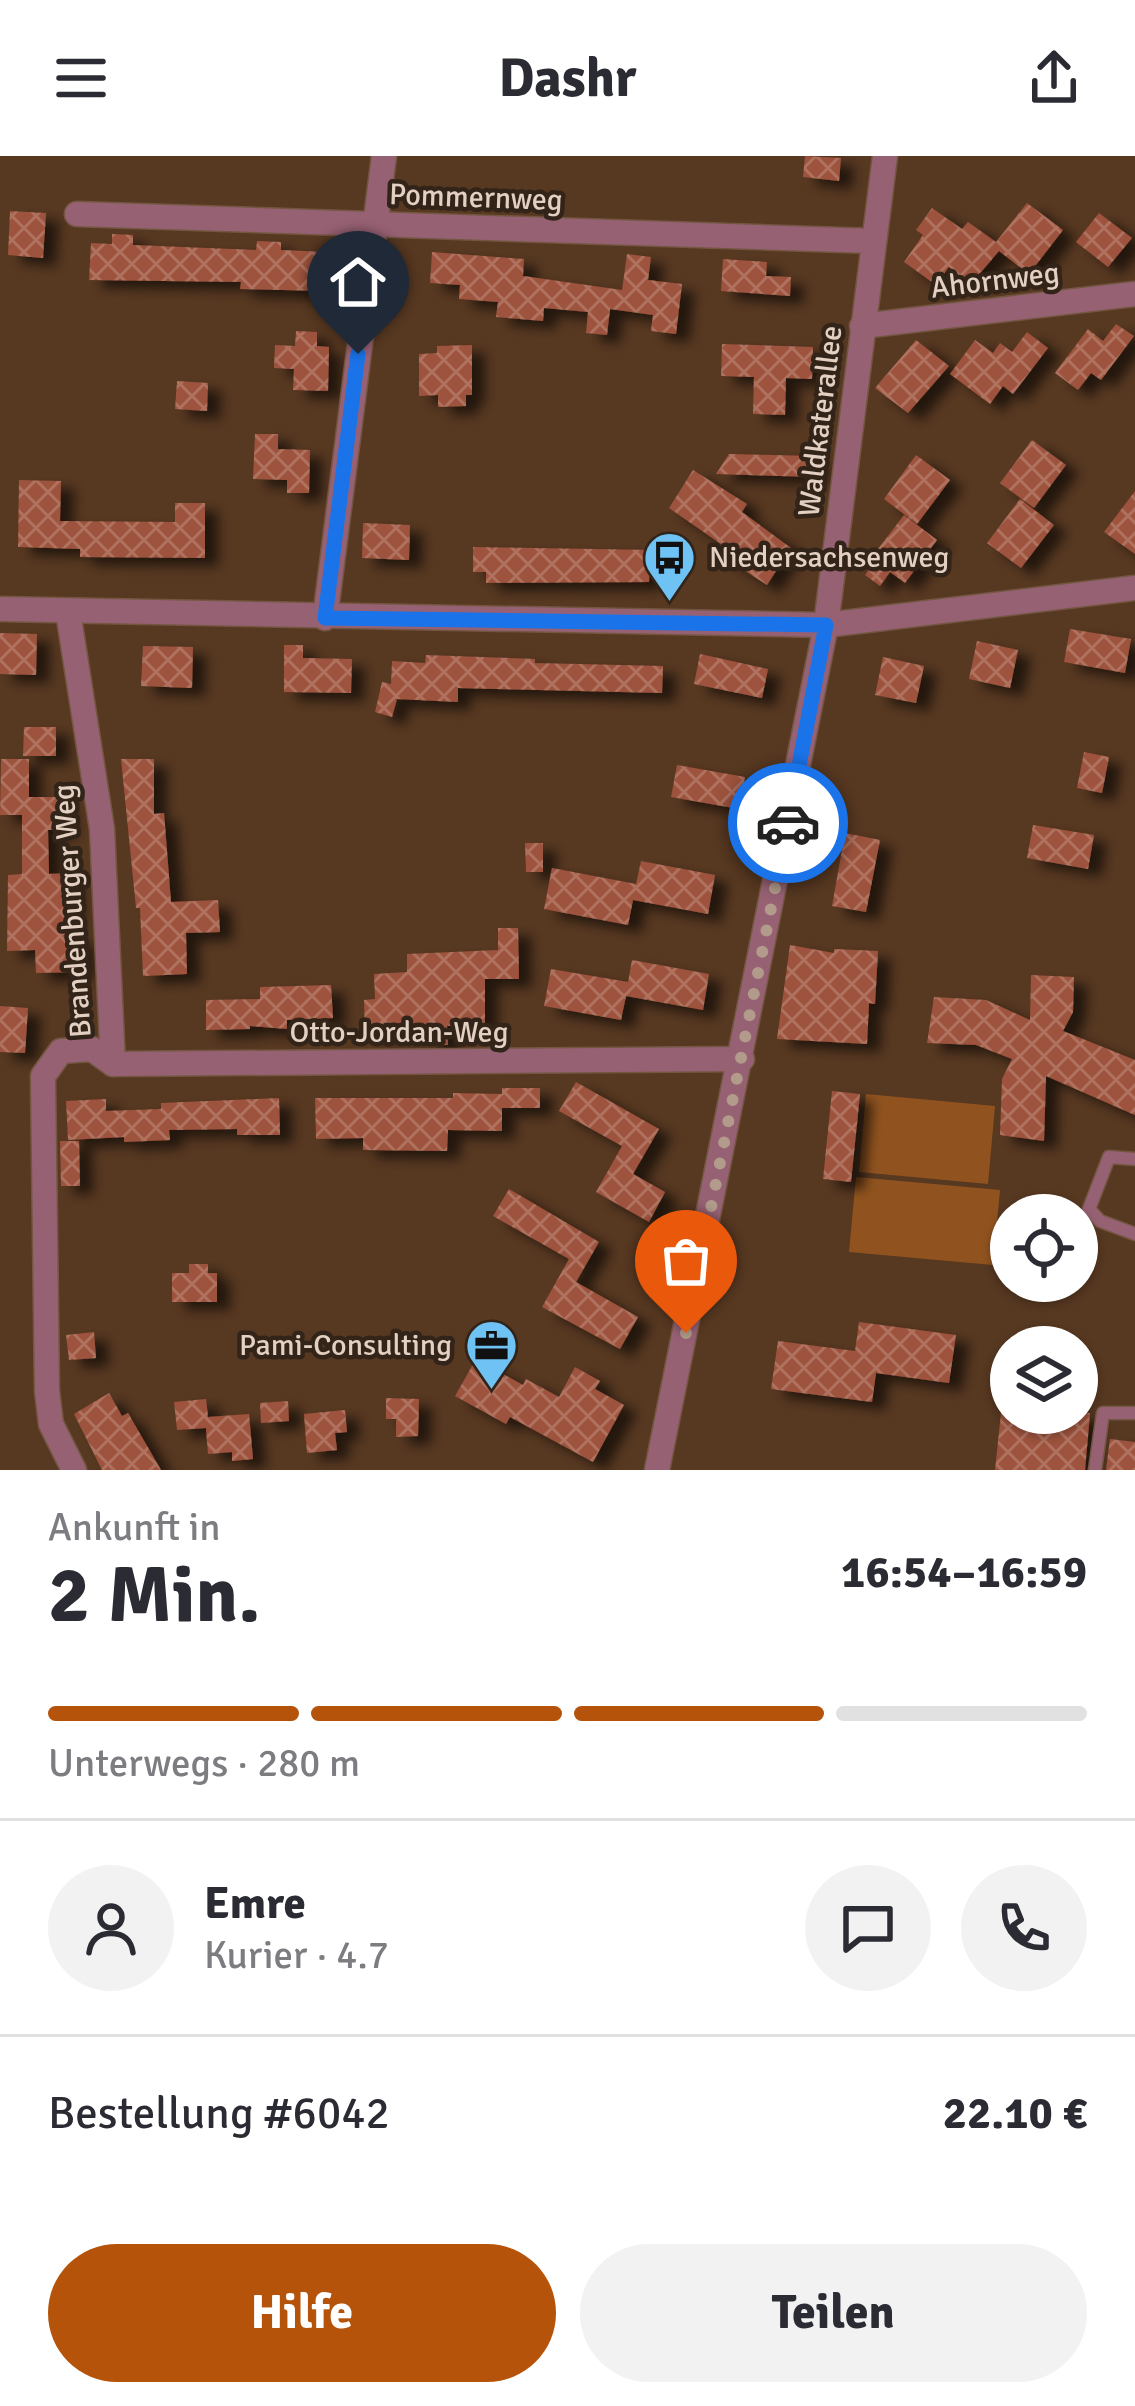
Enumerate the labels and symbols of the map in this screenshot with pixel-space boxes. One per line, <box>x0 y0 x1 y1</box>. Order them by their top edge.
street label: Pommernweg <box>389 176 563 219</box>
pin <box>307 231 409 354</box>
street label: Ahornweg <box>929 254 1062 307</box>
street label: Waldkaterallee <box>790 323 851 519</box>
bus stop icon: Niedersachsenweg <box>642 529 698 603</box>
place label: Niedersachsenweg <box>709 539 949 576</box>
courier <box>728 763 848 883</box>
street label: Brandenburger Weg <box>45 783 100 1039</box>
street label: Otto-Jordan-Weg <box>290 1014 508 1051</box>
pin <box>635 1210 737 1333</box>
office icon: Pami-Consulting <box>463 1317 519 1391</box>
place label: Pami-Consulting <box>239 1327 452 1364</box>

